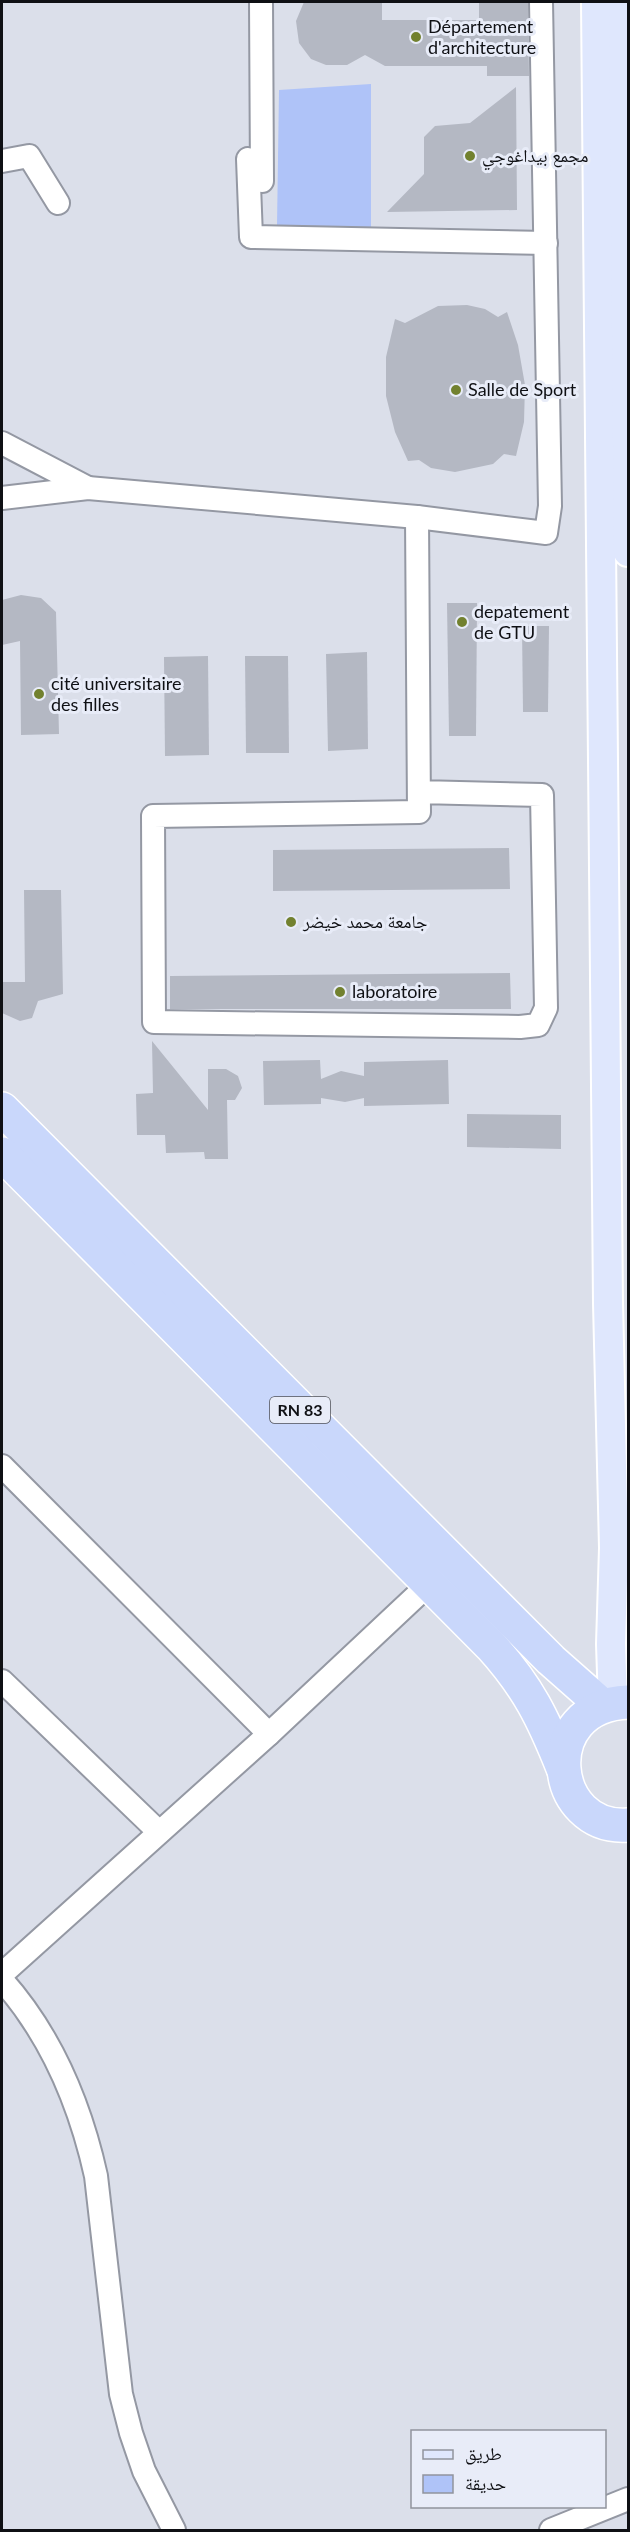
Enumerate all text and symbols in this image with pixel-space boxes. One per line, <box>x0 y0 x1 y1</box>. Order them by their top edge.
place label: Département d'architecture <box>428 15 536 58</box>
marker: Département d'architecture <box>409 30 423 44</box>
place label: مجمع بيداغوجي <box>482 144 588 171</box>
marker: مجمع بيداغوجي <box>463 149 477 163</box>
place label: Salle de Sport <box>468 378 577 400</box>
marker: Salle de Sport <box>449 383 463 397</box>
place label: depatement de GTU <box>474 600 570 643</box>
marker: depatement de GTU <box>455 615 469 629</box>
place label: cité universitaire des filles <box>51 672 181 715</box>
marker: cité universitaire des filles <box>32 687 46 701</box>
place label: جامعة محمد خيضر <box>302 910 427 932</box>
marker: جامعة محمد خيضر <box>284 915 298 929</box>
place label: laboratoire <box>352 980 437 1002</box>
marker: laboratoire <box>333 985 347 999</box>
road number: RN 83 <box>270 1397 330 1423</box>
legend <box>411 2430 606 2508</box>
text: طريق <box>465 2442 502 2465</box>
text: حديقة <box>465 2472 506 2494</box>

